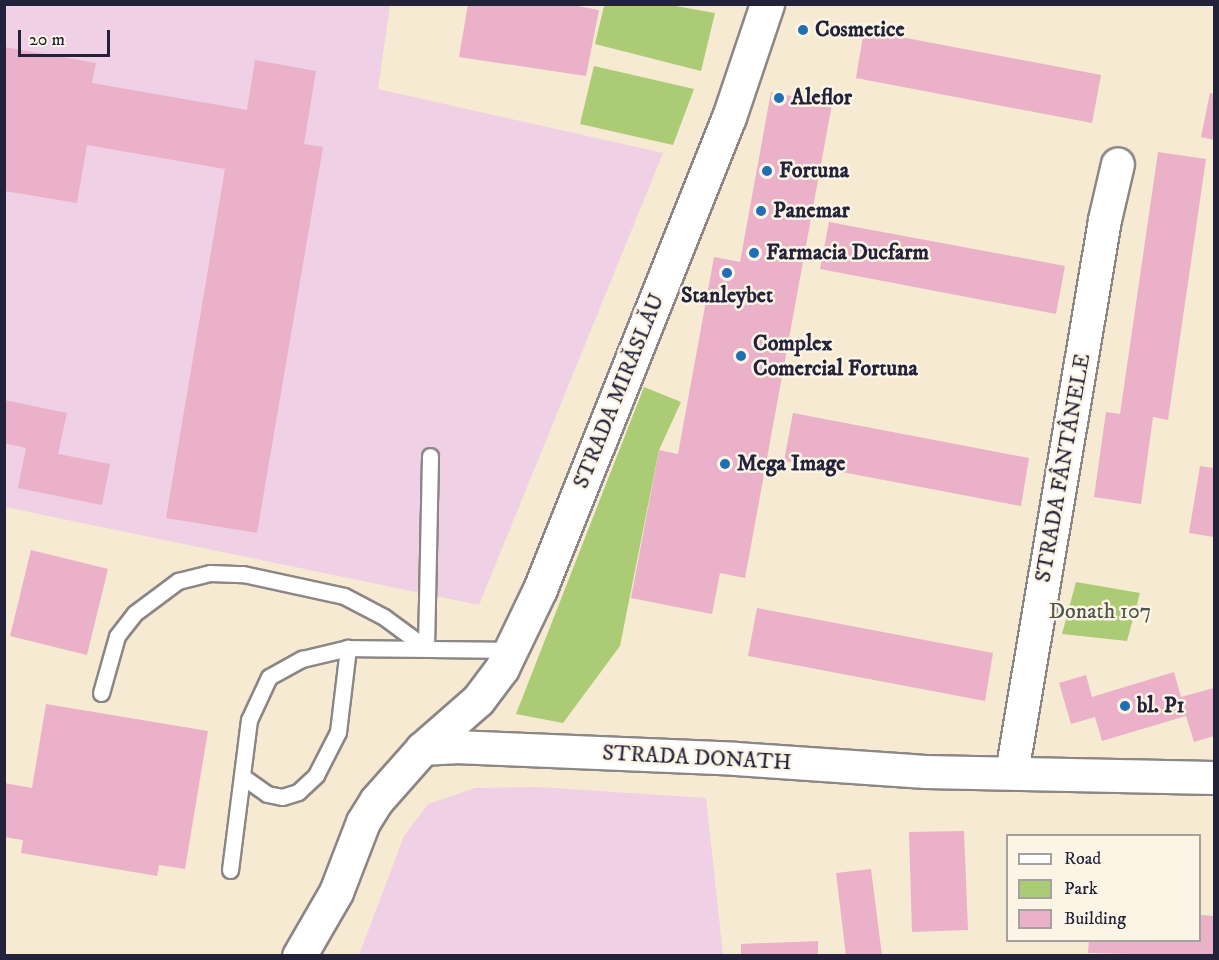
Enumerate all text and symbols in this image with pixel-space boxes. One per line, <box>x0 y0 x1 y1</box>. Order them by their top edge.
place label: Cosmetice <box>815 17 905 43</box>
scale bar <box>21 18 112 56</box>
marker: Cosmetice <box>796 23 810 37</box>
text: 20 m <box>29 29 65 51</box>
place label: Aleflor <box>791 85 852 111</box>
marker: Aleflor <box>772 91 786 105</box>
place label: Fortuna <box>779 158 849 184</box>
marker: Fortuna <box>760 164 774 178</box>
place label: Panemar <box>773 198 850 224</box>
marker: Panemar <box>754 204 768 218</box>
place label: Farmacia Ducfarm <box>766 240 929 266</box>
marker: Farmacia Ducfarm <box>747 246 761 260</box>
marker: Stanleybet <box>720 266 734 280</box>
place label: Stanleybet <box>681 283 773 309</box>
street label: STRADA MIRĂSLĂU <box>568 290 670 492</box>
place label: Complex Comercial Fortuna <box>753 330 918 382</box>
marker: Complex Comercial Fortuna <box>734 349 748 363</box>
street label: STRADA FÂNTÂNELE <box>1030 352 1096 584</box>
place label: Mega Image <box>737 451 845 477</box>
marker: Mega Image <box>718 457 732 471</box>
park label: Donath 107 <box>1049 599 1151 625</box>
place label: bl. P1 <box>1137 693 1185 719</box>
marker: bl. P1 <box>1118 699 1132 713</box>
street label: STRADA DONATH <box>602 740 792 776</box>
legend <box>1006 834 1201 942</box>
text: Road <box>1064 848 1101 870</box>
text: Park <box>1064 878 1098 900</box>
text: Building <box>1064 908 1126 930</box>

